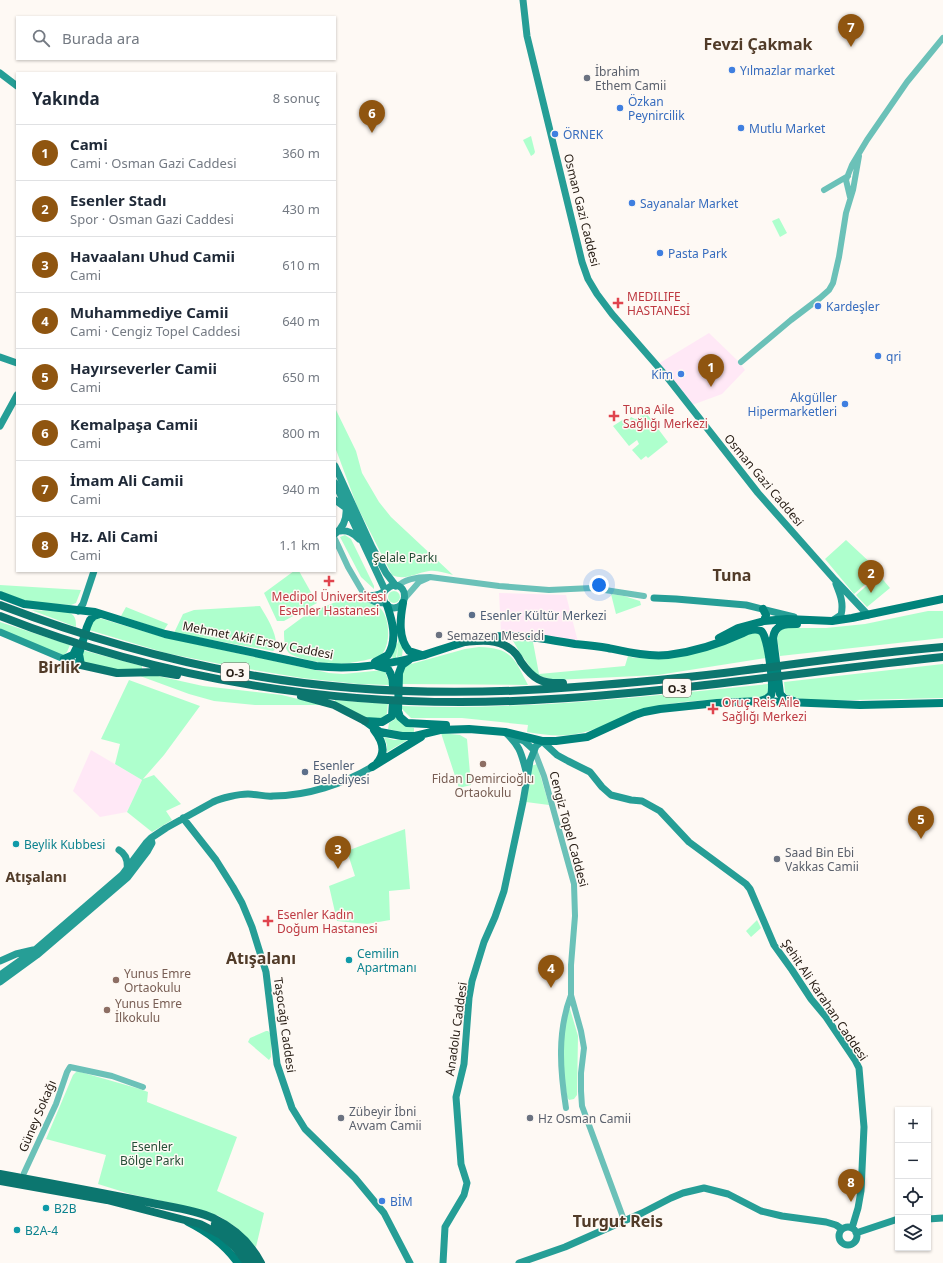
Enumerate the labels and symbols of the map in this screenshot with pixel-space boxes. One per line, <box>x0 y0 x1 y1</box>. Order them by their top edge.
pin: 7 <box>838 14 864 47</box>
district label: Fevzi Çakmak <box>704 33 813 55</box>
place label: Yılmazlar market <box>740 62 836 79</box>
place label: İbrahim Ethem Camii <box>595 63 666 94</box>
marker: Yılmazlar market <box>727 65 737 75</box>
marker: İbrahim Ethem Camii <box>582 73 592 83</box>
place label: Özkan Peynircilik <box>628 93 685 124</box>
pin: 6 <box>359 100 385 133</box>
marker: Özkan Peynircilik <box>615 103 625 113</box>
place label: Mutlu Market <box>749 120 826 137</box>
marker: Mutlu Market <box>736 123 746 133</box>
place label: ÖRNEK <box>563 126 604 143</box>
marker: ÖRNEK <box>550 129 560 139</box>
street label: Osman Gazi Caddesi <box>560 152 604 268</box>
place label: Sayanalar Market <box>640 195 739 212</box>
marker: Sayanalar Market <box>627 198 637 208</box>
place label: Pasta Park <box>668 245 728 262</box>
marker: Pasta Park <box>655 248 665 258</box>
place label: MEDILIFE HASTANESİ <box>627 288 690 319</box>
marker: MEDILIFE HASTANESİ <box>612 297 624 309</box>
place label: Kardeşler <box>826 298 880 315</box>
marker: Kardeşler <box>813 301 823 311</box>
place label: qri <box>886 348 901 365</box>
marker: qri <box>873 351 883 361</box>
pin: 1 <box>698 354 724 387</box>
place label: Kim <box>651 366 673 383</box>
marker: Kim <box>676 369 686 379</box>
place label: Akgüller Hipermarketleri <box>748 389 837 420</box>
marker: Akgüller Hipermarketleri <box>840 399 850 409</box>
place label: Tuna Aile Sağlığı Merkezi <box>623 401 708 432</box>
marker: Tuna Aile Sağlığı Merkezi <box>608 410 620 422</box>
street label: Osman Gazi Caddesi <box>720 430 808 530</box>
park label: Şelale Parkı <box>373 549 437 566</box>
pin: 2 <box>858 560 884 593</box>
district label: Tuna <box>713 564 751 586</box>
marker: Medipol Üniversitesi Esenler Hastanesi <box>323 575 335 587</box>
your location <box>589 575 609 595</box>
place label: Medipol Üniversitesi Esenler Hastanesi <box>272 588 386 619</box>
place label: Esenler Kültür Merkezi <box>480 607 607 624</box>
marker: Esenler Kültür Merkezi <box>467 610 477 620</box>
street label: Mehmet Akif Ersoy Caddesi <box>181 617 335 663</box>
place label: Semazen Mescidi <box>447 627 544 644</box>
marker: Semazen Mescidi <box>434 630 444 640</box>
district label: Birlik <box>38 656 80 678</box>
road number: O-3 <box>221 663 249 681</box>
road number: O-3 <box>663 679 691 697</box>
place label: Oruç Reis Aile Sağlığı Merkezi <box>722 694 807 725</box>
marker: Oruç Reis Aile Sağlığı Merkezi <box>707 703 719 715</box>
place label: Esenler Belediyesi <box>313 757 370 788</box>
marker: Fidan Demircioğlu Ortaokulu <box>478 759 488 769</box>
marker: Esenler Belediyesi <box>300 767 310 777</box>
street label: Cengiz Topel Caddesi <box>545 769 593 889</box>
place label: Fidan Demircioğlu Ortaokulu <box>432 770 534 801</box>
pin: 5 <box>908 806 934 839</box>
place label: Beylik Kubbesi <box>24 836 105 853</box>
pin: 3 <box>325 836 351 869</box>
marker: Beylik Kubbesi <box>11 839 21 849</box>
place label: Saad Bin Ebi Vakkas Camii <box>785 844 859 875</box>
marker: Saad Bin Ebi Vakkas Camii <box>772 854 782 864</box>
district label: Atışalanı <box>5 867 67 886</box>
place label: Esenler Kadın Doğum Hastanesi <box>277 906 378 937</box>
marker: Esenler Kadın Doğum Hastanesi <box>262 915 274 927</box>
street label: Şehit Ali Karahan Caddesi <box>778 936 872 1064</box>
place label: Cemilin Apartmanı <box>357 945 417 976</box>
district label: Atışalanı <box>226 947 296 969</box>
marker: Cemilin Apartmanı <box>344 955 354 965</box>
pin: 4 <box>538 955 564 988</box>
place label: Yunus Emre Ortaokulu <box>124 965 191 996</box>
marker: Yunus Emre Ortaokulu <box>111 975 121 985</box>
street label: Taşocağı Caddesi <box>270 976 300 1074</box>
street label: Anadolu Caddesi <box>441 981 471 1077</box>
place label: Yunus Emre İlkokulu <box>115 995 182 1026</box>
marker: Yunus Emre İlkokulu <box>102 1005 112 1015</box>
street label: Güney Sokağı <box>14 1077 60 1155</box>
place label: Zübeyir İbni Avvam Camii <box>349 1103 422 1134</box>
place label: Hz Osman Camii <box>538 1110 631 1127</box>
marker: Zübeyir İbni Avvam Camii <box>336 1113 346 1123</box>
marker: Hz Osman Camii <box>525 1113 535 1123</box>
park label: Esenler Bölge Parkı <box>120 1138 184 1169</box>
pin: 8 <box>838 1169 864 1202</box>
place label: BİM <box>390 1193 413 1210</box>
marker: BİM <box>377 1196 387 1206</box>
place label: B2B <box>54 1200 77 1217</box>
marker: B2B <box>41 1203 51 1213</box>
district label: Turgut Reis <box>573 1210 663 1232</box>
place label: B2A-4 <box>25 1222 58 1239</box>
marker: B2A-4 <box>12 1225 22 1235</box>

